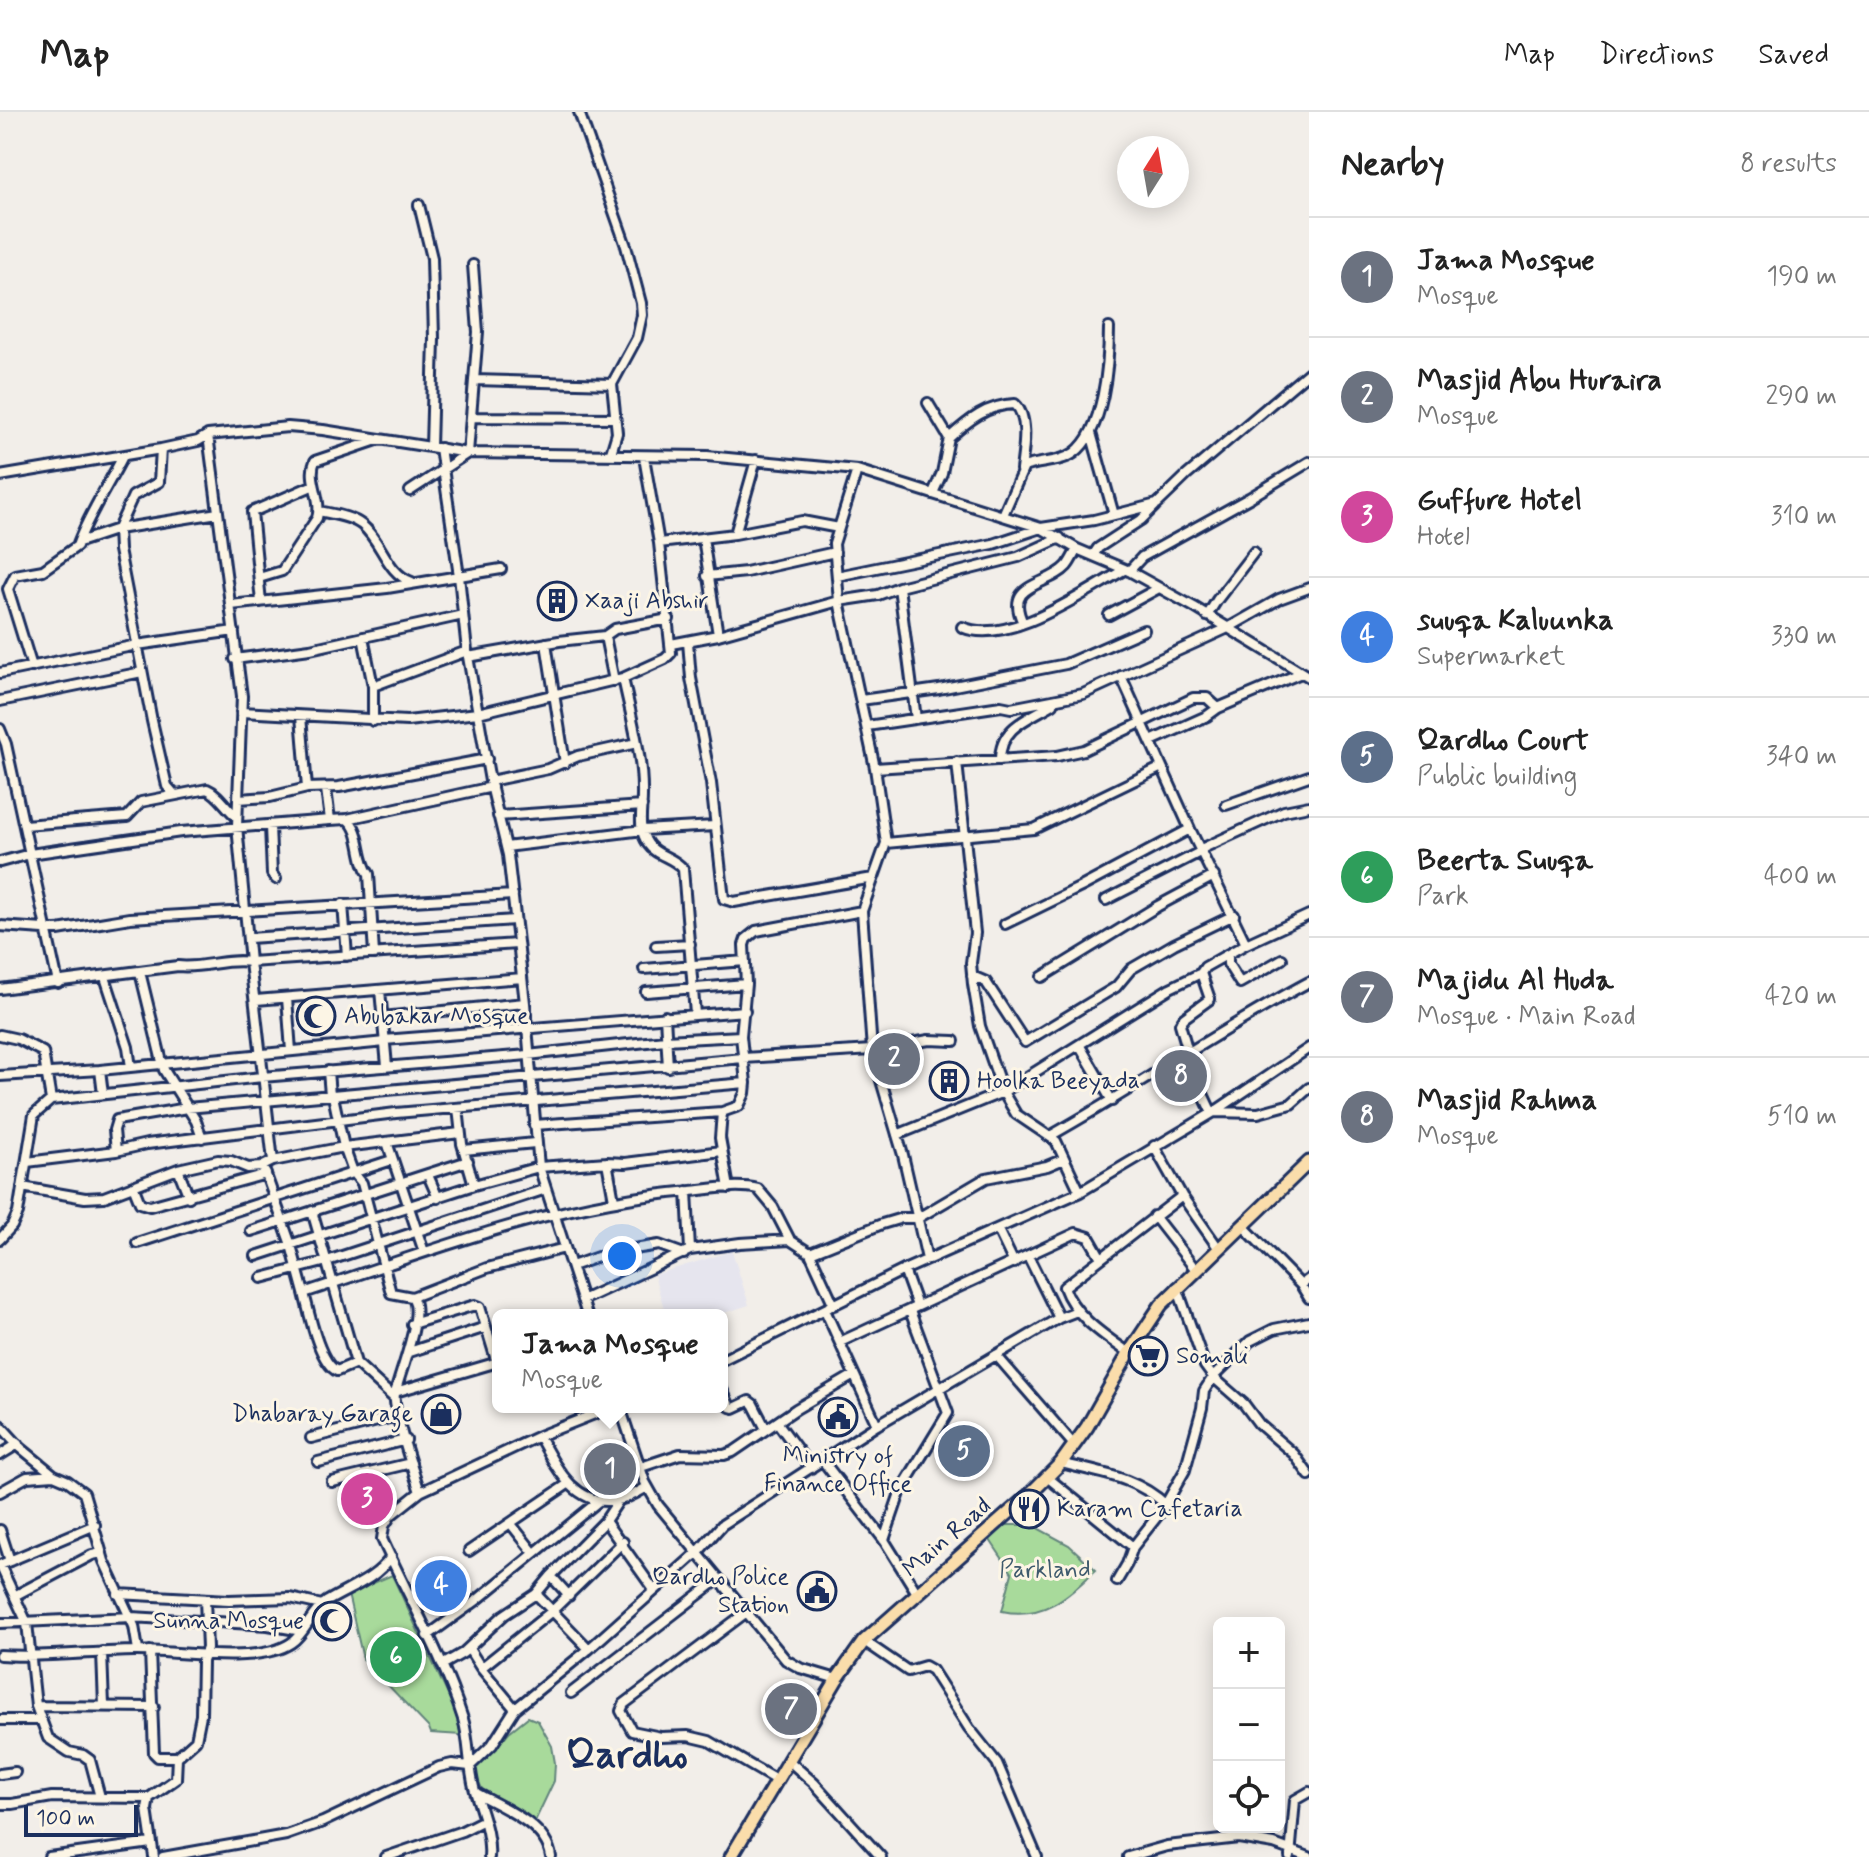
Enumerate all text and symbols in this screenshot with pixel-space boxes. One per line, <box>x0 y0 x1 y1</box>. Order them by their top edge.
text: Map <box>40 31 110 80</box>
text: Map <box>1504 37 1555 74</box>
text: Directions <box>1599 37 1714 74</box>
text: Saved <box>1758 37 1829 74</box>
north arrow <box>1117 136 1189 208</box>
text: Nearby <box>1341 142 1445 187</box>
text: 8 results <box>1740 147 1837 181</box>
text: Jama Mosque <box>1417 241 1595 280</box>
text: 1 <box>1361 260 1373 294</box>
text: 190 m <box>1767 260 1837 294</box>
text: Mosque <box>1417 280 1499 314</box>
text: Masjid Abu Huraira <box>1417 361 1662 400</box>
text: 2 <box>1361 380 1373 414</box>
text: 290 m <box>1765 380 1837 414</box>
text: Mosque <box>1417 400 1499 434</box>
text: Guffure Hotel <box>1417 481 1582 520</box>
text: 3 <box>1361 500 1373 534</box>
text: 310 m <box>1771 500 1837 534</box>
text: Hotel <box>1417 520 1470 554</box>
building icon: Xaaji Abshir <box>536 580 578 622</box>
place label: Xaaji Abshir <box>585 586 709 617</box>
text: suuqa Kaluunka <box>1417 601 1614 640</box>
text: 4 <box>1359 620 1375 654</box>
text: 330 m <box>1771 620 1837 654</box>
text: Supermarket <box>1417 640 1565 674</box>
text: Qardho Court <box>1417 721 1589 760</box>
text: 5 <box>1359 740 1375 774</box>
text: 340 m <box>1766 740 1837 774</box>
text: Public building <box>1417 760 1577 794</box>
text: Beerta Suuqa <box>1417 841 1593 880</box>
text: 6 <box>1360 860 1374 894</box>
text: 400 m <box>1764 860 1837 894</box>
text: Park <box>1417 880 1469 914</box>
text: Majidu Al Huda <box>1417 961 1614 1000</box>
text: 7 <box>1359 980 1375 1014</box>
text: 420 m <box>1765 980 1837 1014</box>
mosque icon: Abubakar Mosque <box>295 995 337 1037</box>
text: Mosque · Main Road <box>1417 1000 1636 1034</box>
place label: Abubakar Mosque <box>344 1001 529 1032</box>
pin: 2 <box>868 1029 920 1089</box>
pin: 8 <box>1155 1046 1207 1106</box>
building icon: Hoolka Beeyada <box>928 1060 970 1102</box>
place label: Hoolka Beeyada <box>977 1066 1140 1097</box>
text: Masjid Rahma <box>1417 1081 1597 1120</box>
text: 8 <box>1360 1100 1374 1134</box>
text: 510 m <box>1767 1100 1837 1134</box>
text: Mosque <box>1417 1120 1499 1154</box>
your location <box>602 1236 642 1276</box>
popup <box>492 1309 728 1413</box>
text: Jama Mosque <box>521 1325 699 1364</box>
supermarket icon: Somali <box>1127 1335 1169 1377</box>
place label: Somali <box>1176 1341 1248 1372</box>
text: Mosque <box>521 1364 603 1398</box>
shop icon: Dhabaray Garage <box>420 1393 462 1435</box>
public building icon: Ministry of Finance Office <box>817 1396 859 1438</box>
place label: Dhabaray Garage <box>232 1399 413 1433</box>
pin: 5 <box>938 1421 990 1481</box>
pin: 1 <box>584 1439 636 1499</box>
place label: Ministry of Finance Office <box>764 1441 912 1500</box>
pin: 3 <box>341 1469 393 1529</box>
restaurant icon: Karam Cafetaria <box>1008 1488 1050 1530</box>
street label: Main Road <box>896 1491 998 1585</box>
place label: Karam Cafetaria <box>1057 1494 1243 1525</box>
park label: Parkland <box>999 1555 1091 1586</box>
pin: 4 <box>415 1556 467 1616</box>
place label: Qardho Police Station <box>652 1562 789 1621</box>
public building icon: Qardho Police Station <box>796 1570 838 1612</box>
mosque icon: Sunna Mosque <box>311 1600 353 1642</box>
place label: Sunna Mosque <box>153 1606 304 1637</box>
map controls <box>1213 1617 1285 1833</box>
button: + <box>1213 1617 1285 1689</box>
pin: 6 <box>370 1627 422 1687</box>
pin: 7 <box>765 1679 817 1739</box>
button: − <box>1213 1689 1285 1761</box>
district label: Qardho <box>566 1730 688 1782</box>
button: locate <box>1213 1761 1285 1833</box>
scale bar <box>24 1801 138 1837</box>
text: 100 m <box>36 1805 95 1833</box>

